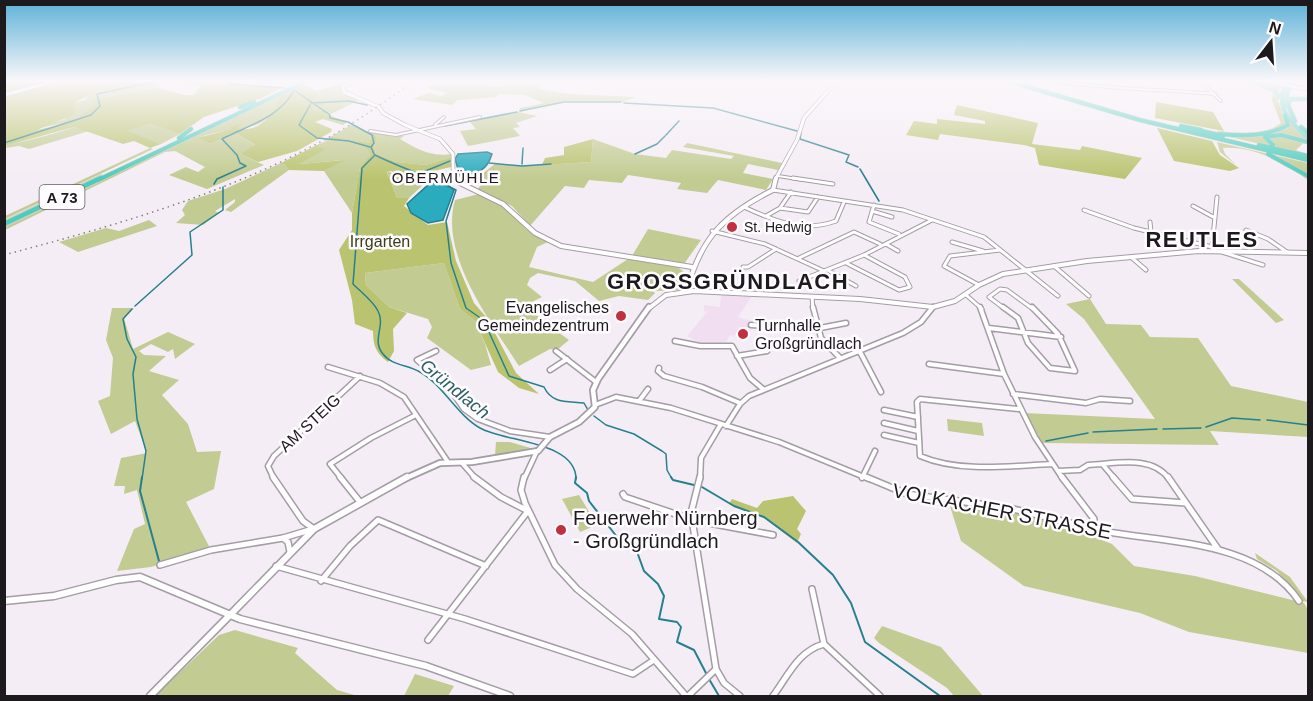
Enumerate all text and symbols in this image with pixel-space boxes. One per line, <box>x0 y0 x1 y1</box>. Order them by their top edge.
north arrow <box>1241 12 1301 72</box>
text: N <box>1267 18 1283 38</box>
district label: OBERMÜHLE <box>392 169 500 186</box>
road number: A 73 <box>40 185 84 209</box>
place label: St. Hedwig <box>744 219 812 235</box>
marker: St. Hedwig <box>725 220 739 234</box>
district label: REUTLES <box>1145 227 1259 252</box>
park label: Irrgarten <box>350 233 410 250</box>
district label: GROSSGRÜNDLACH <box>607 269 849 294</box>
place label: Evangelisches Gemeindezentrum <box>477 299 609 334</box>
marker: Evangelisches Gemeindezentrum <box>614 309 628 323</box>
place label: Turnhalle Großgründlach <box>755 317 862 352</box>
marker: Turnhalle Großgründlach <box>736 327 750 341</box>
water label: Gründlach <box>416 355 494 423</box>
street label: AM STEIG <box>276 391 344 455</box>
street label: VOLKACHER STRASSE <box>891 479 1113 543</box>
place label: Feuerwehr Nürnberg - Großgründlach <box>573 507 758 552</box>
marker: Feuerwehr Nürnberg - Großgründlach <box>554 523 568 537</box>

